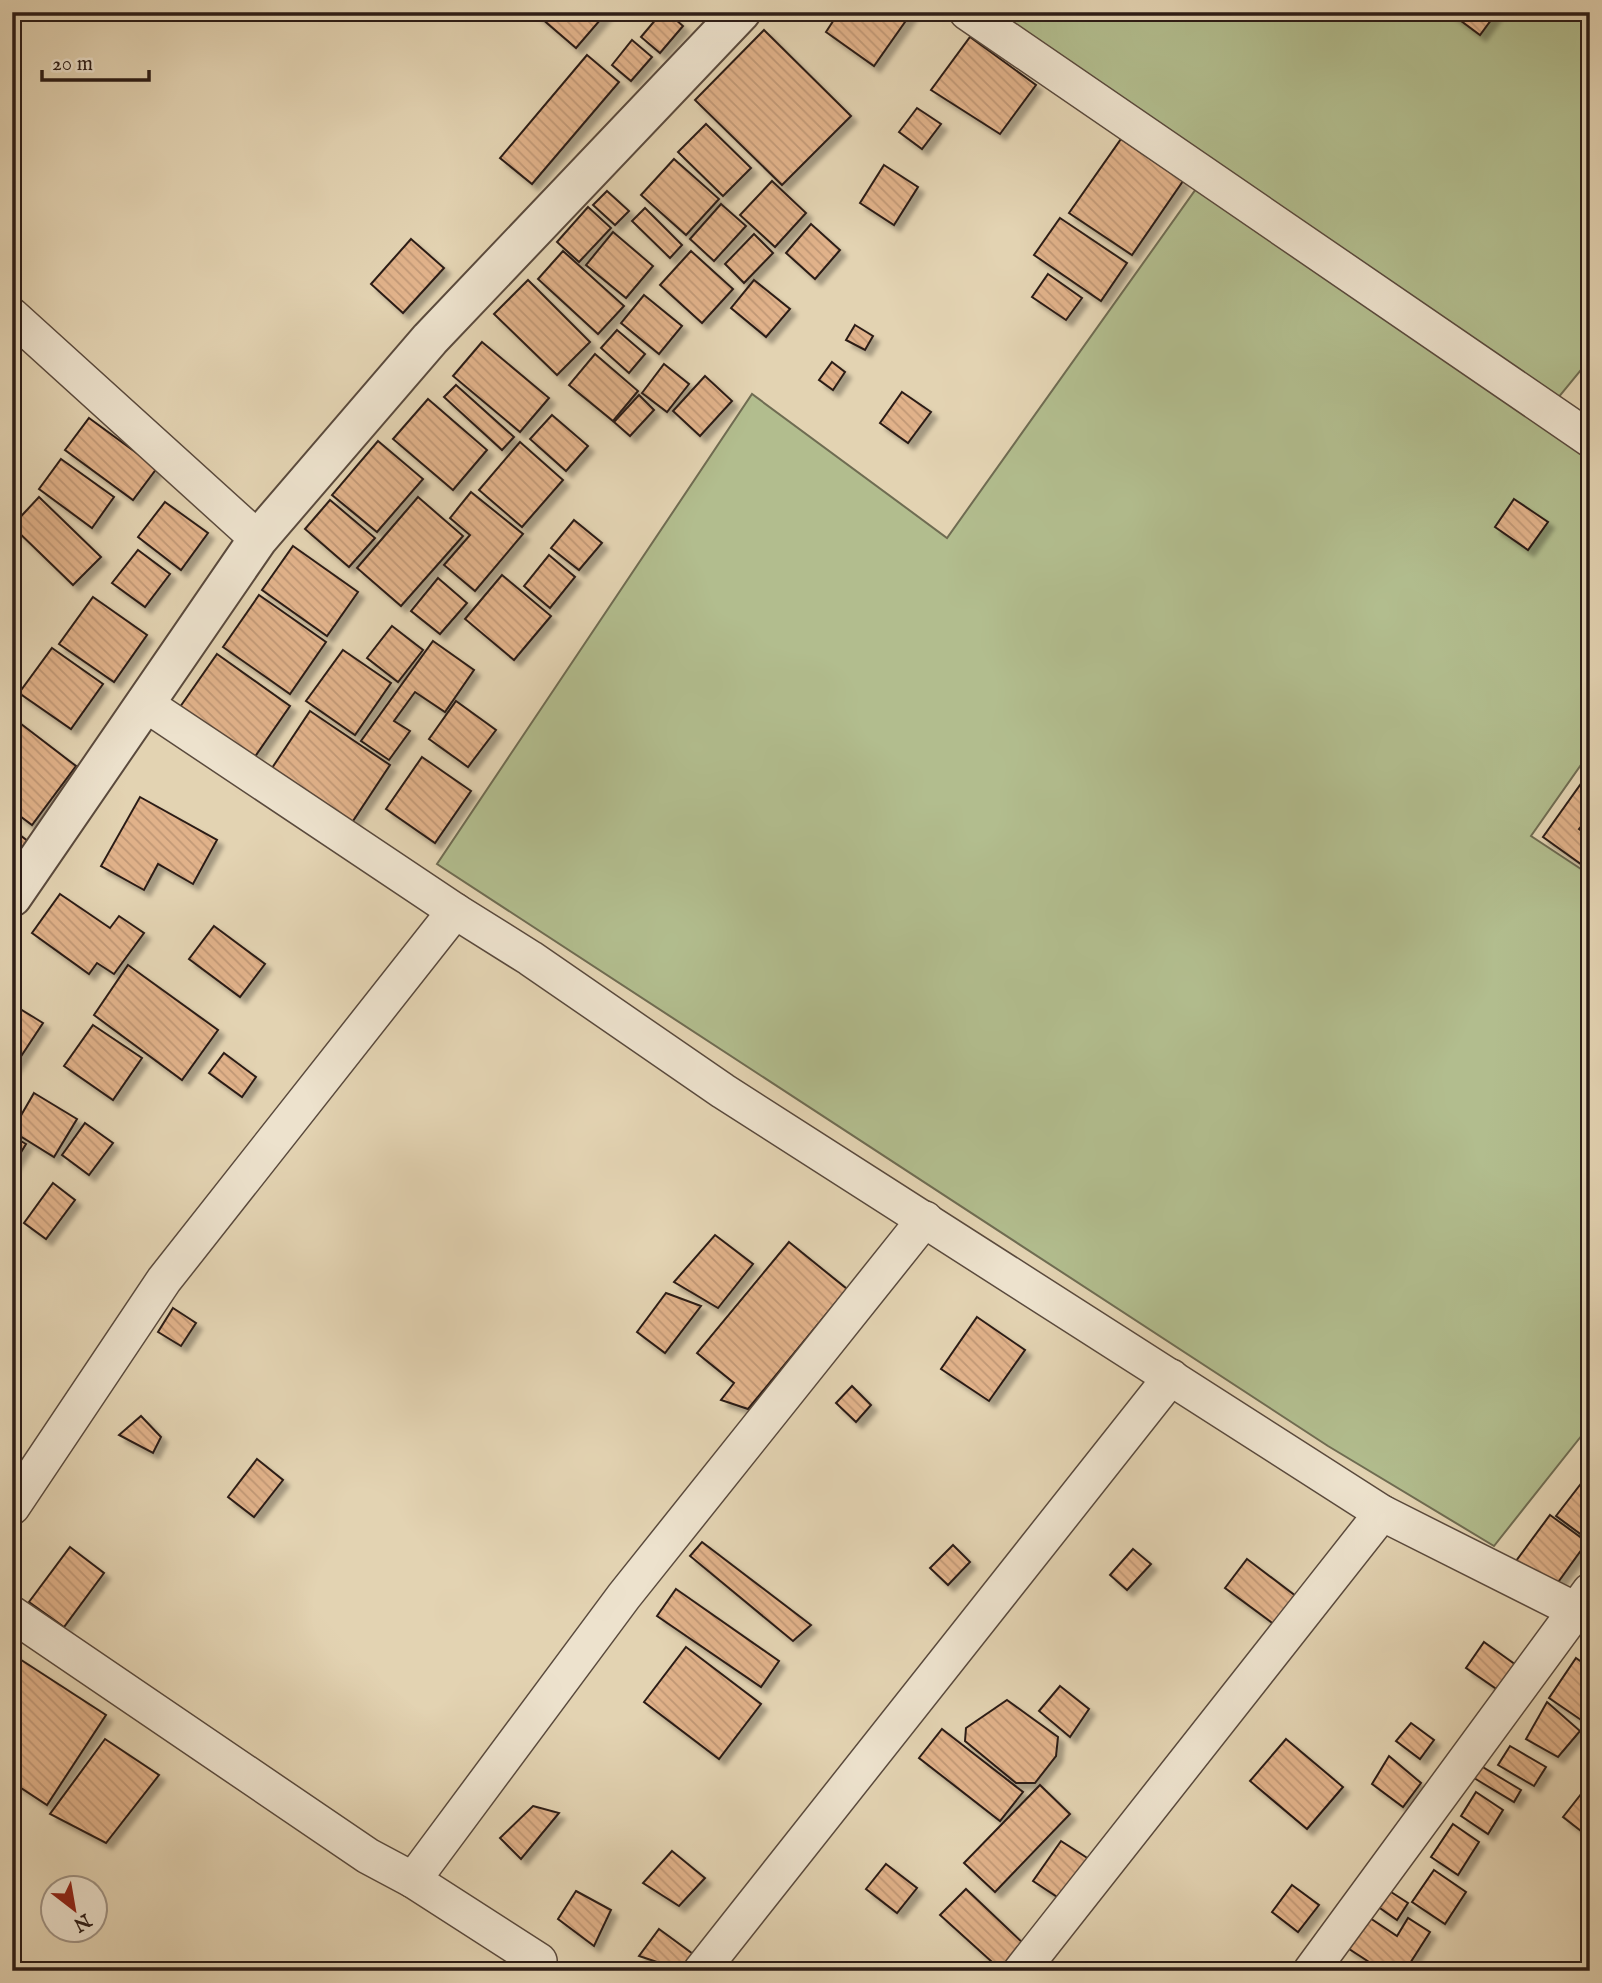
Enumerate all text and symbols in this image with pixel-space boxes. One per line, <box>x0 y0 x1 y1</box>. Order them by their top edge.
scale bar <box>42 38 149 82</box>
text: 20 m <box>52 51 93 78</box>
north arrow <box>38 1874 108 1944</box>
text: N <box>68 1907 96 1937</box>

